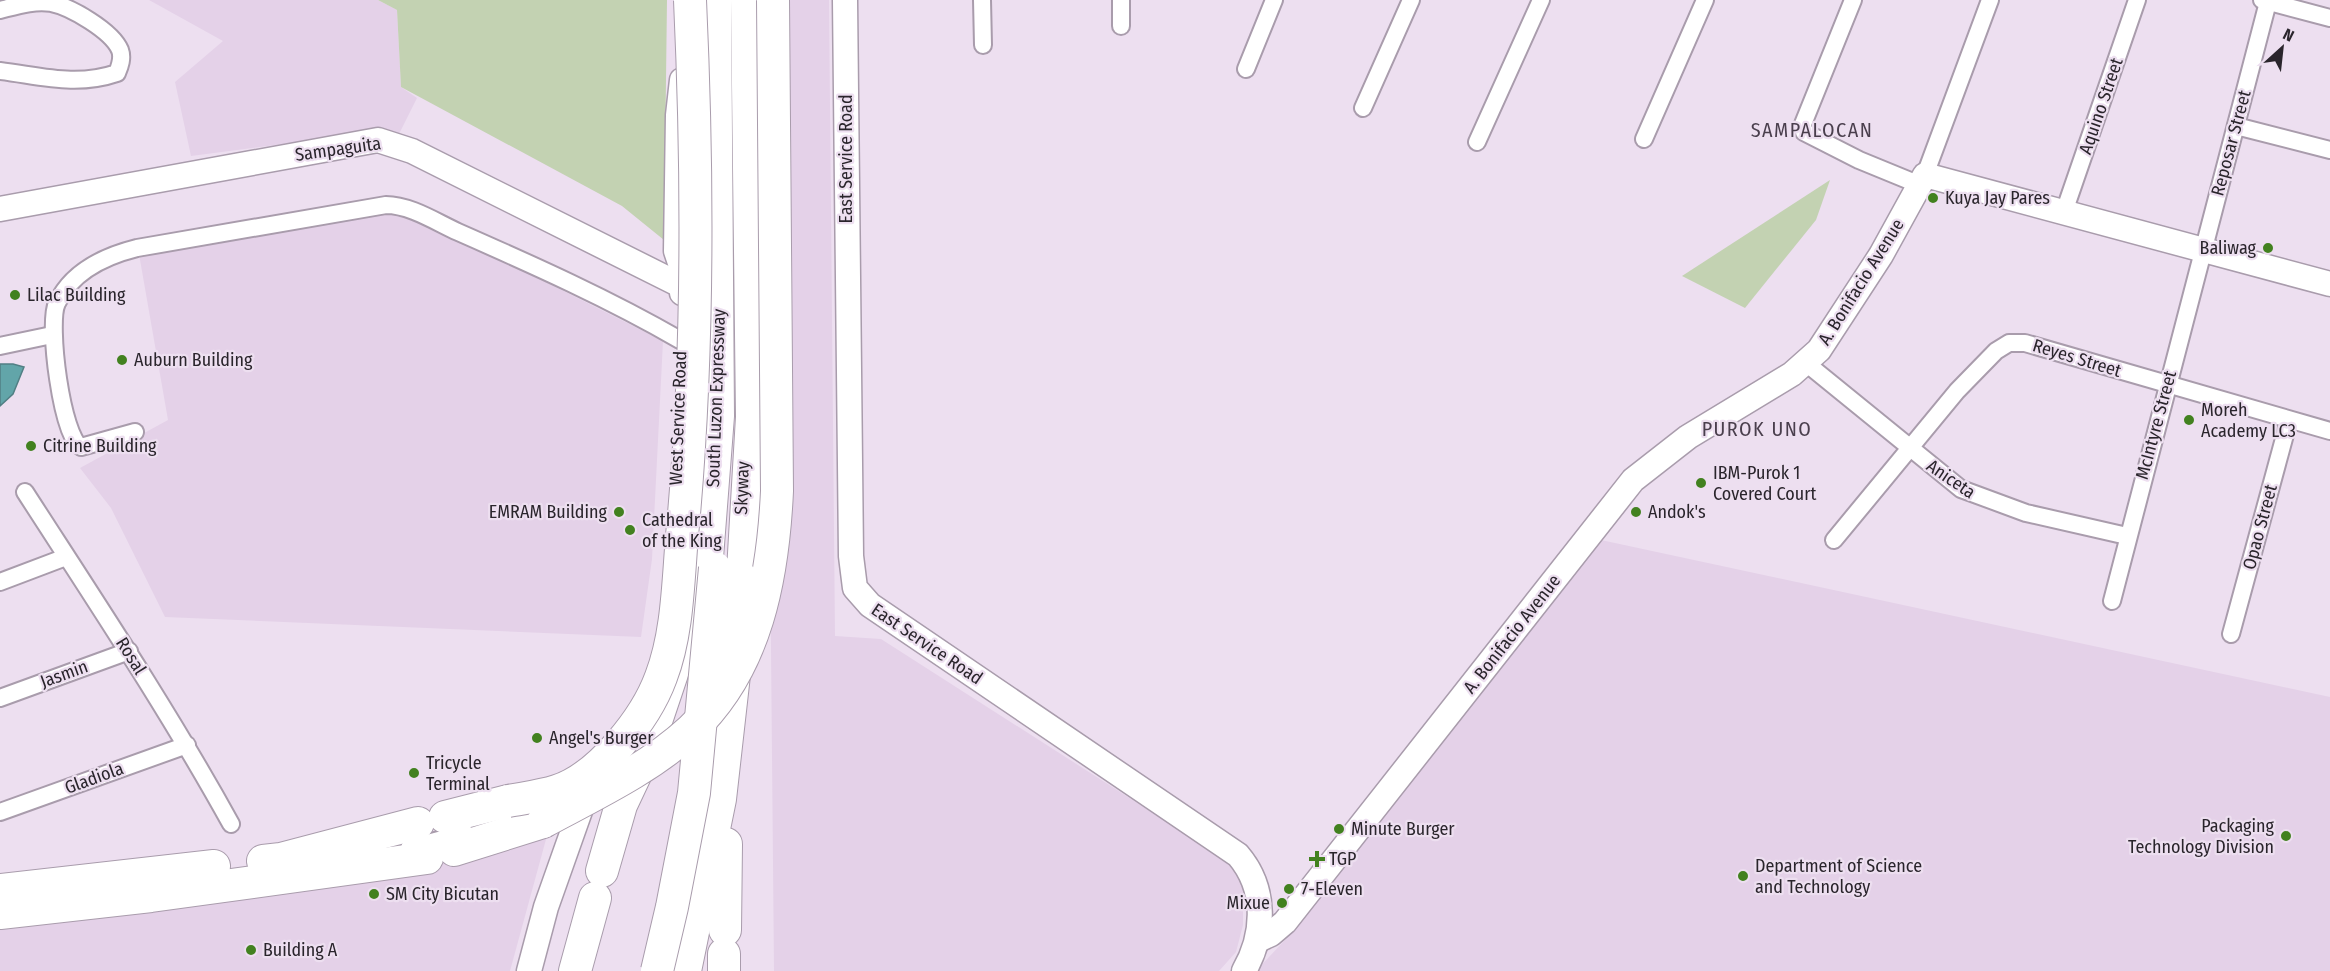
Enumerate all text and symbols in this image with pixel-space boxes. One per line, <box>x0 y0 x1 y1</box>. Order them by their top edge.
north arrow <box>2252 18 2312 78</box>
text: N <box>2280 24 2297 46</box>
street label: Aquino Street <box>2074 55 2128 157</box>
street label: Reposar Street <box>2206 88 2256 198</box>
street label: East Service Road <box>835 94 857 224</box>
district label: SAMPALOCAN <box>1751 118 1873 142</box>
street label: Sampaguita <box>294 132 383 166</box>
place label: Kuya Jay Pares <box>1945 187 2050 209</box>
marker: Kuya Jay Pares <box>1926 191 1940 205</box>
street label: A. Bonifacio Avenue <box>1813 215 1909 349</box>
place label: Baliwag <box>2200 237 2257 259</box>
marker: Baliwag <box>2261 241 2275 255</box>
place label: Lilac Building <box>27 284 126 306</box>
marker: Lilac Building <box>8 288 22 302</box>
street label: South Luzon Expressway <box>702 308 730 488</box>
street label: Reyes Street <box>2030 334 2124 382</box>
place label: Auburn Building <box>134 349 253 371</box>
street label: West Service Road <box>665 350 691 486</box>
marker: Auburn Building <box>115 353 129 367</box>
street label: McIntyre Street <box>2131 368 2181 482</box>
place label: Moreh Academy LC3 <box>2201 399 2296 442</box>
marker: Moreh Academy LC3 <box>2182 413 2196 427</box>
district label: PUROK UNO <box>1702 417 1812 441</box>
place label: Citrine Building <box>43 435 157 457</box>
marker: Citrine Building <box>24 439 38 453</box>
street label: Aniceta <box>1922 455 1980 503</box>
street label: Skyway <box>730 461 754 515</box>
place label: IBM-Purok 1 Covered Court <box>1713 462 1817 505</box>
marker: IBM-Purok 1 Covered Court <box>1694 476 1708 490</box>
street label: Opao Street <box>2238 482 2282 572</box>
place label: EMRAM Building <box>489 501 608 523</box>
place label: Andok's <box>1648 501 1706 523</box>
marker: EMRAM Building <box>612 505 626 519</box>
marker: Andok's <box>1629 505 1643 519</box>
place label: Cathedral of the King <box>642 509 722 552</box>
marker: Cathedral of the King <box>623 523 637 537</box>
street label: A. Bonifacio Avenue <box>1459 570 1565 698</box>
street label: East Service Road <box>867 599 987 689</box>
street label: Rosal <box>111 633 151 679</box>
street label: Jasmin <box>37 655 91 693</box>
place label: Angel's Burger <box>549 727 654 749</box>
marker: Angel's Burger <box>530 731 544 745</box>
place label: Tricycle Terminal <box>426 752 490 795</box>
street label: Gladiola <box>62 757 127 799</box>
marker: Tricycle Terminal <box>407 766 421 780</box>
place label: Packaging Technology Division <box>2128 815 2275 858</box>
place label: Minute Burger <box>1351 818 1455 840</box>
marker: Minute Burger <box>1332 822 1346 836</box>
marker: Packaging Technology Division <box>2279 829 2293 843</box>
place label: TGP <box>1329 848 1356 870</box>
marker: TGP <box>1310 852 1324 866</box>
place label: Department of Science and Technology <box>1755 855 1922 898</box>
marker: Department of Science and Technology <box>1736 869 1750 883</box>
place label: 7-Eleven <box>1301 878 1363 900</box>
marker: 7-Eleven <box>1282 882 1296 896</box>
place label: SM City Bicutan <box>386 883 499 905</box>
marker: SM City Bicutan <box>367 887 381 901</box>
place label: Mixue <box>1227 892 1270 914</box>
marker: Mixue <box>1275 896 1289 910</box>
place label: Building A <box>263 939 338 961</box>
marker: Building A <box>244 943 258 957</box>

